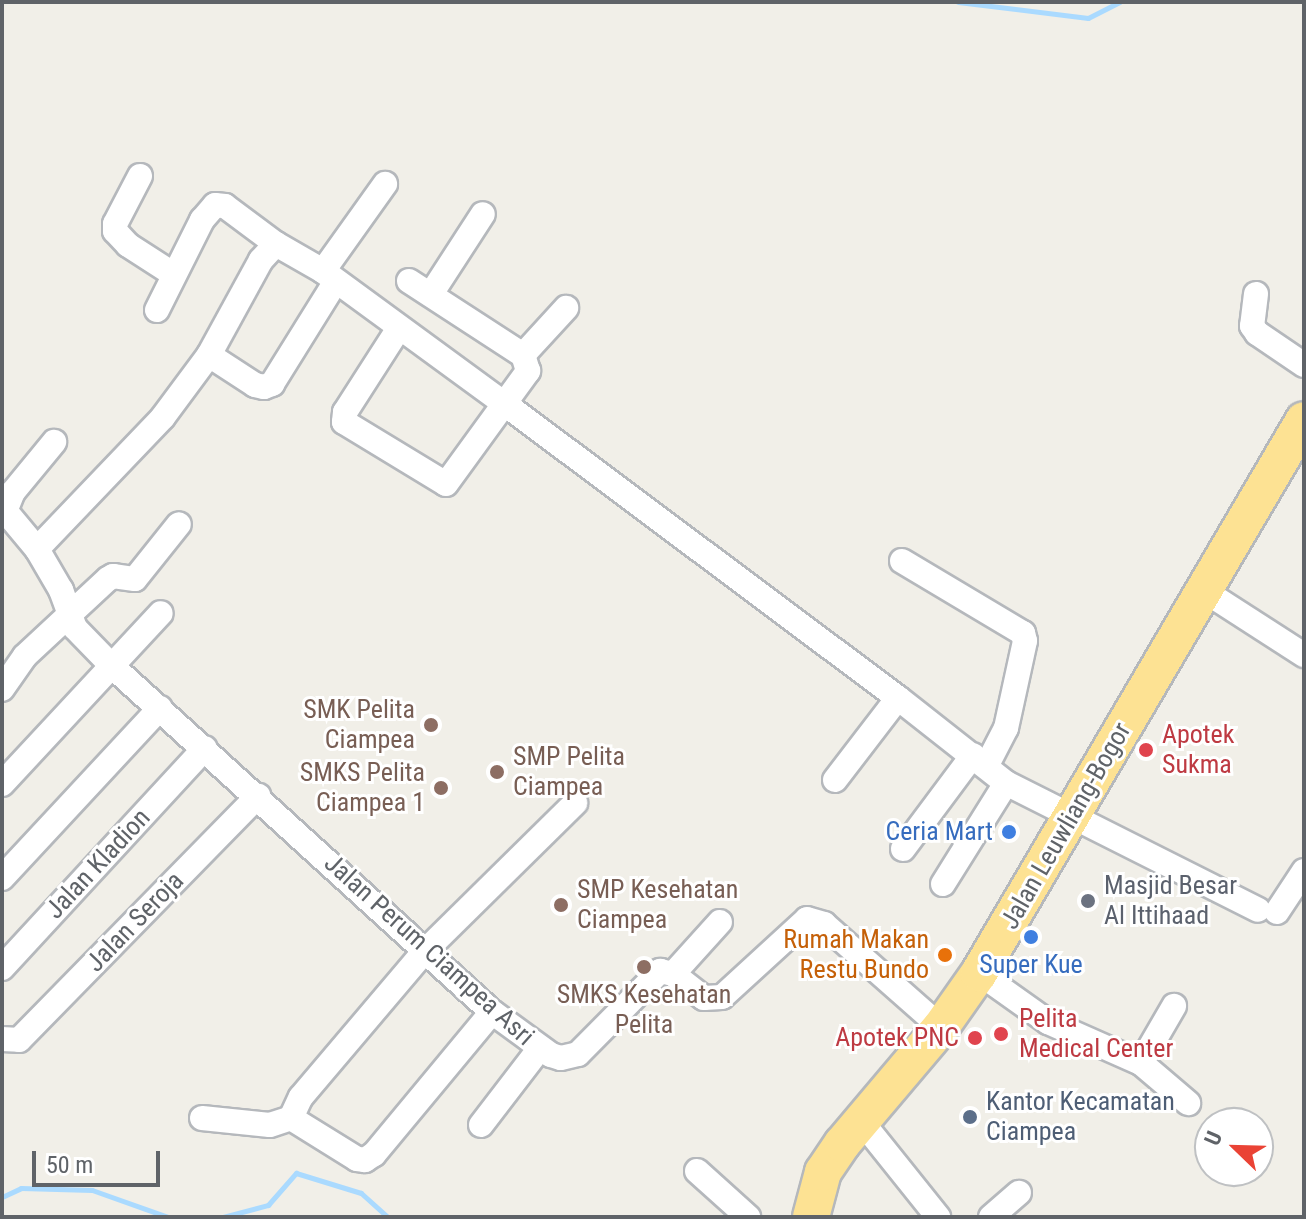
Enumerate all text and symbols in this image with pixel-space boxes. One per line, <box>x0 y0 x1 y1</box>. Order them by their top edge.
place label: SMK Pelita Ciampea <box>303 694 415 756</box>
marker: SMK Pelita Ciampea <box>422 716 440 734</box>
street label: Jalan Leuwliang-Bogor <box>994 717 1138 935</box>
place label: Apotek Sukma <box>1162 719 1234 780</box>
place label: SMP Pelita Ciampea <box>513 741 625 802</box>
marker: Apotek Sukma <box>1137 741 1155 759</box>
place label: SMKS Pelita Ciampea 1 <box>300 757 425 818</box>
marker: SMP Pelita Ciampea <box>488 763 506 781</box>
marker: SMKS Pelita Ciampea 1 <box>432 779 450 797</box>
street label: Jalan Kladion <box>39 802 157 926</box>
place label: Ceria Mart <box>885 816 993 848</box>
marker: Ceria Mart <box>1000 823 1018 841</box>
street label: Jalan Perum Ciampea Asri <box>318 848 540 1052</box>
street label: Jalan Seroja <box>80 866 190 978</box>
place label: Masjid Besar Al Ittihaad <box>1104 870 1237 932</box>
place label: SMP Kesehatan Ciampea <box>577 874 738 936</box>
marker: Masjid Besar Al Ittihaad <box>1079 892 1097 910</box>
marker: SMP Kesehatan Ciampea <box>552 896 570 914</box>
place label: Rumah Makan Restu Bundo <box>783 924 929 986</box>
marker: Super Kue <box>1022 928 1040 946</box>
marker: Rumah Makan Restu Bundo <box>936 946 954 964</box>
place label: Super Kue <box>979 949 1083 981</box>
marker: SMKS Kesehatan Pelita <box>635 958 653 976</box>
place label: SMKS Kesehatan Pelita <box>557 979 731 1040</box>
place label: Pelita Medical Center <box>1019 1003 1173 1064</box>
place label: Apotek PNC <box>835 1022 959 1054</box>
marker: Pelita Medical Center <box>990 1023 1012 1045</box>
marker: Apotek PNC <box>966 1029 984 1047</box>
place label: Kantor Kecamatan Ciampea <box>986 1086 1175 1148</box>
north arrow <box>1194 1107 1274 1187</box>
marker: Kantor Kecamatan Ciampea <box>961 1108 979 1126</box>
text: U <box>1199 1128 1227 1149</box>
scale bar <box>36 1135 164 1185</box>
text: 50 m <box>46 1151 93 1179</box>

